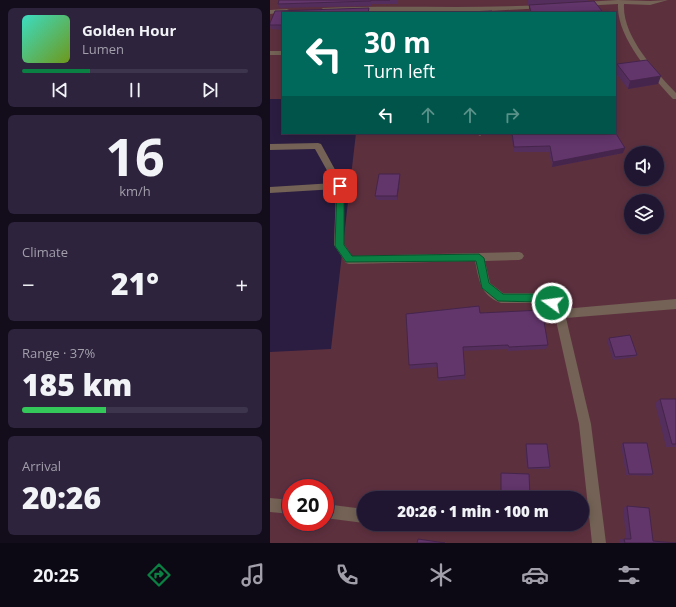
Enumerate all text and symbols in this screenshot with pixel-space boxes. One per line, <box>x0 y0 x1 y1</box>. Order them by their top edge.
text: Golden Hour <box>82 20 176 40</box>
text: 30 m <box>364 23 431 61</box>
icon: left <box>298 28 350 80</box>
text: Lumen <box>82 40 124 58</box>
text: Turn left <box>364 59 435 83</box>
icon: previous <box>49 79 71 101</box>
icon: pause <box>124 79 146 101</box>
icon: next <box>199 79 221 101</box>
icon: left <box>375 104 397 126</box>
icon: ahead <box>417 104 439 126</box>
icon: ahead <box>459 104 481 126</box>
icon: right <box>501 104 523 126</box>
text: 16 <box>105 120 165 191</box>
map controls <box>624 146 664 234</box>
button: sound <box>624 146 664 186</box>
pin <box>323 169 357 203</box>
icon: arrive <box>329 175 351 197</box>
text: km/h <box>119 182 151 200</box>
button: layers <box>624 194 664 234</box>
text: Climate <box>22 243 68 261</box>
text: 21° <box>111 263 159 304</box>
text: − <box>22 269 35 299</box>
text: + <box>235 269 248 299</box>
position arrow <box>531 282 573 324</box>
text: Range · 37% <box>22 344 95 362</box>
text: 185 km <box>22 364 132 405</box>
text: Arrival <box>22 457 61 475</box>
text: 20:26 <box>22 477 101 518</box>
speed limit sign: 20 <box>282 479 334 531</box>
text: 20:26 · 1 min · 100 m <box>397 501 549 521</box>
icon: directions <box>145 561 173 589</box>
icon: music <box>239 561 267 589</box>
icon: phone <box>333 561 361 589</box>
icon: climate <box>427 561 455 589</box>
icon: car <box>521 561 549 589</box>
icon: filters <box>615 561 643 589</box>
text: 20:25 <box>33 563 79 587</box>

